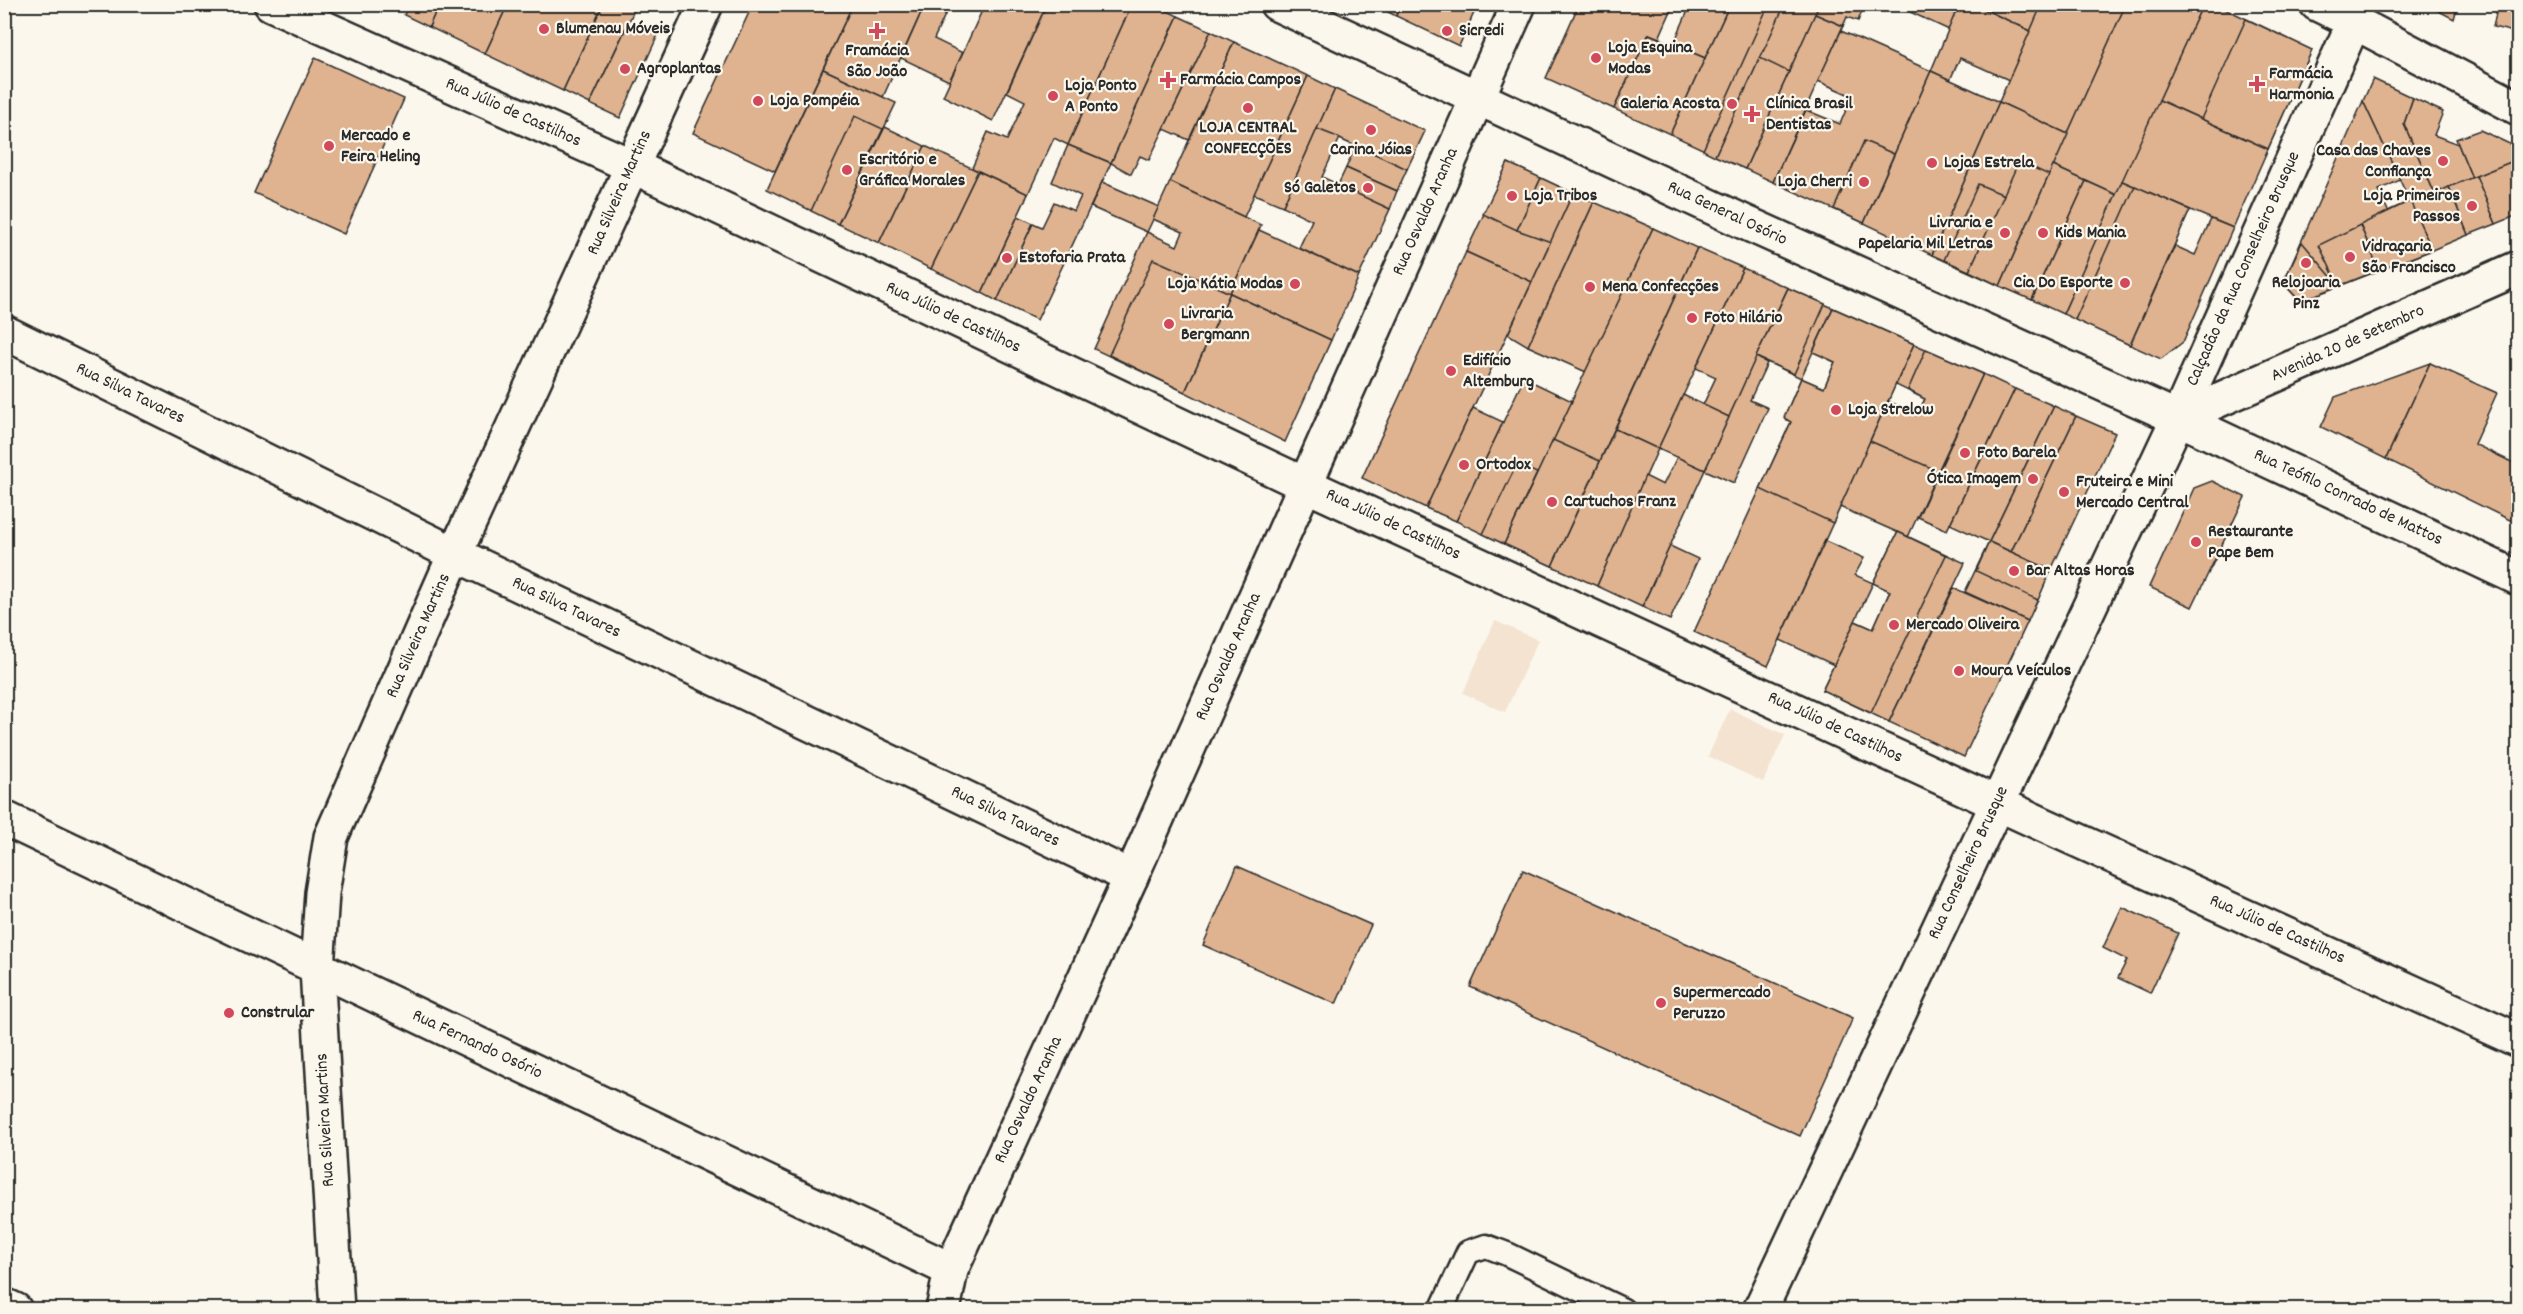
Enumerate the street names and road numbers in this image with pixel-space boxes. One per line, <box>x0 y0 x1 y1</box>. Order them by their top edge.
street label: Rua Júlio de Castilhos <box>441 72 585 154</box>
street label: Rua Silveira Martins <box>581 127 659 259</box>
street label: Rua Osvaldo Aranha <box>1387 143 1466 280</box>
street label: Calçadão da Rua Conselheiro Brusque <box>2181 148 2307 390</box>
street label: Rua General Osório <box>1663 175 1791 253</box>
street label: Rua Júlio de Castilhos <box>881 276 1025 360</box>
street label: Avenida 20 de Setembro <box>2267 299 2429 389</box>
street label: Rua Silva Tavares <box>71 357 189 431</box>
street label: Rua Teófilo Conrado de Mattos <box>2249 443 2447 553</box>
street label: Rua Júlio de Castilhos <box>1321 483 1465 567</box>
street label: Rua Silveira Martins <box>380 570 458 702</box>
street label: Rua Silva Tavares <box>507 571 625 645</box>
street label: Rua Osvaldo Aranha <box>1190 588 1269 725</box>
street label: Rua Júlio de Castilhos <box>1763 686 1907 770</box>
street label: Rua Silva Tavares <box>946 780 1064 854</box>
street label: Rua Conselheiro Brusque <box>1922 782 2016 944</box>
street label: Rua Júlio de Castilhos <box>2205 889 2349 971</box>
street label: Rua Fernando Osório <box>408 1004 546 1086</box>
street label: Rua Osvaldo Aranha <box>989 1032 1070 1168</box>
street label: Rua Silveira Martins <box>310 1052 342 1188</box>

